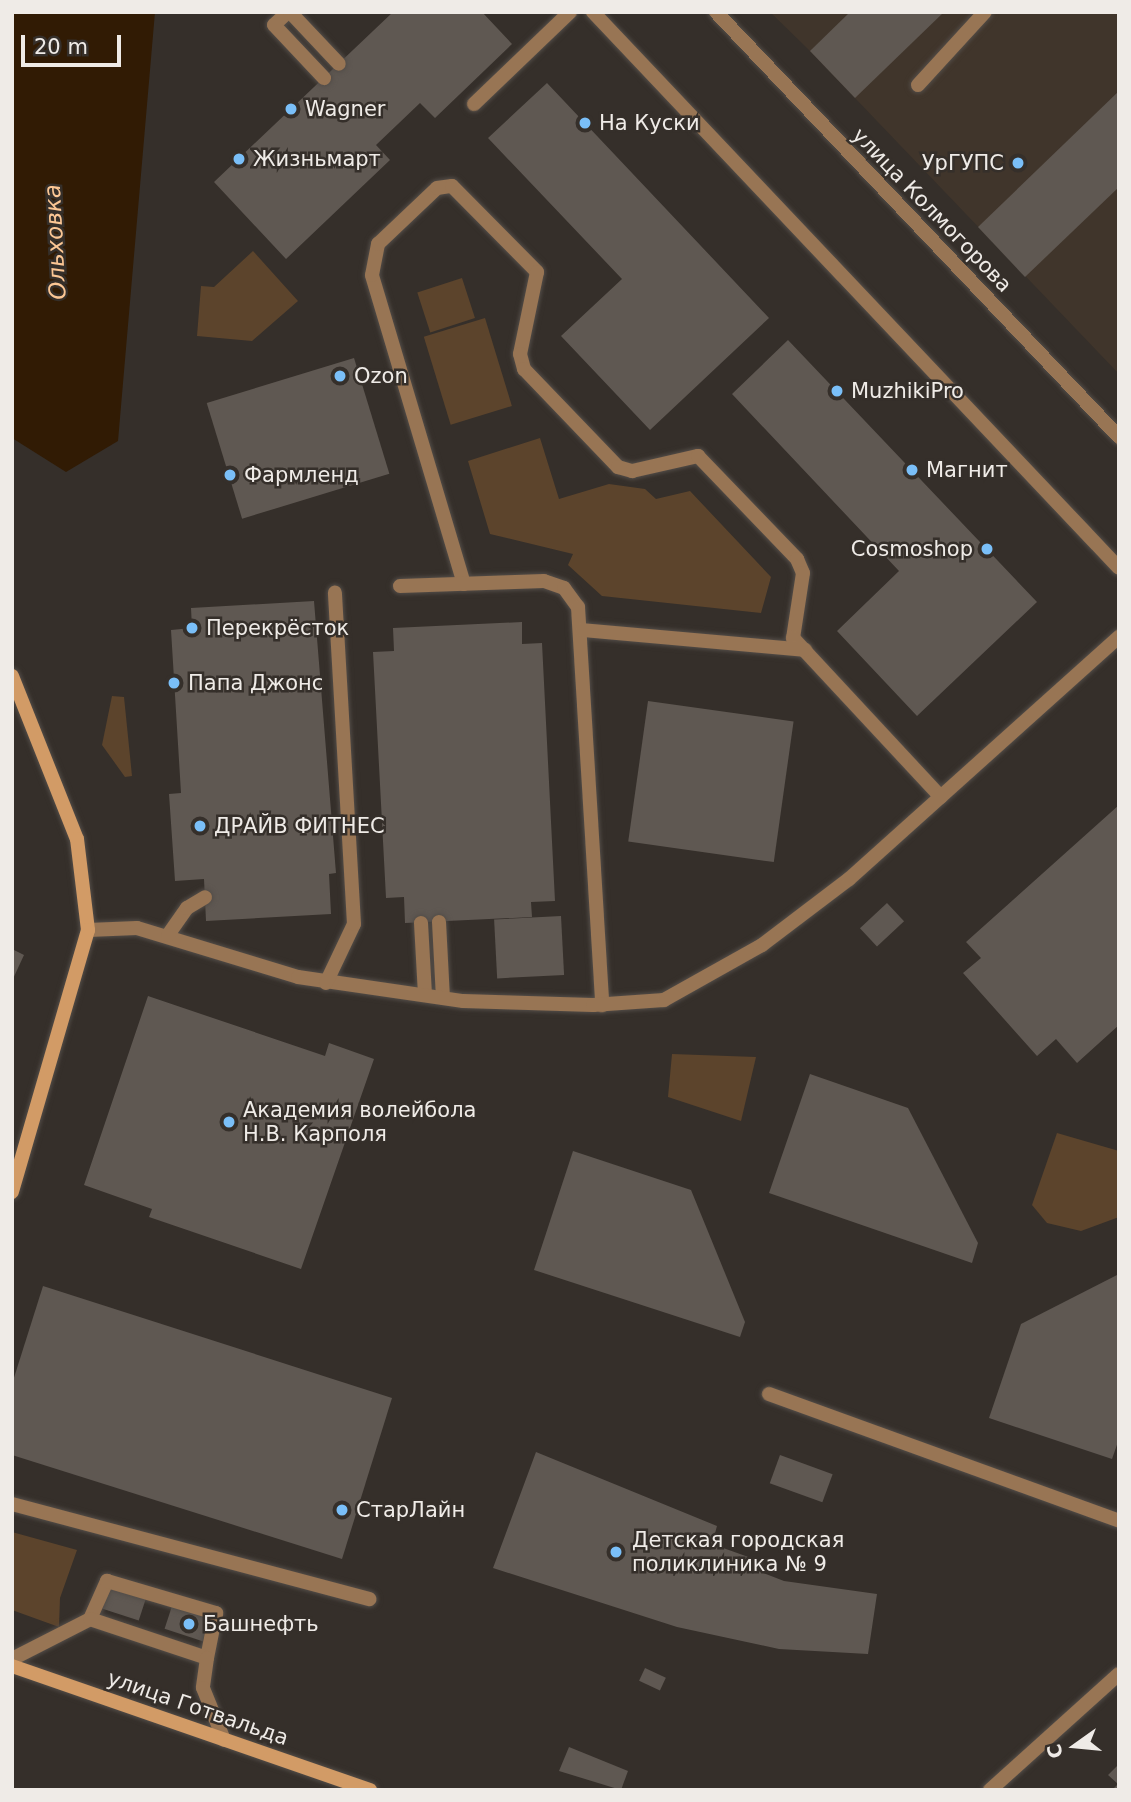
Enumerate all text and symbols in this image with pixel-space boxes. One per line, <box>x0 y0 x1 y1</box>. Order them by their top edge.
scale bar <box>24 21 124 65</box>
text: 20 m <box>34 35 88 59</box>
place label: Wagner <box>305 96 385 122</box>
marker: Wagner <box>283 101 299 117</box>
place label: На Куски <box>599 110 700 136</box>
marker: На Куски <box>577 115 593 131</box>
street label: улица Колмогорова <box>847 123 1017 297</box>
place label: Жизньмарт <box>253 146 381 172</box>
place label: УрГУПС <box>922 150 1004 176</box>
marker: Жизньмарт <box>231 151 247 167</box>
marker: УрГУПС <box>1010 155 1026 171</box>
water label: Ольховка <box>38 184 72 300</box>
place label: Ozon <box>354 363 408 389</box>
marker: Ozon <box>332 368 348 384</box>
place label: MuzhikiPro <box>851 378 964 404</box>
marker: MuzhikiPro <box>829 383 845 399</box>
place label: Магнит <box>926 457 1008 483</box>
place label: Фармленд <box>244 462 359 488</box>
marker: Магнит <box>904 462 920 478</box>
marker: Фармленд <box>222 467 238 483</box>
place label: Cosmoshop <box>851 536 973 562</box>
marker: Cosmoshop <box>979 541 995 557</box>
place label: Перекрёсток <box>206 615 349 641</box>
marker: Перекрёсток <box>184 620 200 636</box>
place label: Папа Джонс <box>188 670 323 696</box>
marker: Папа Джонс <box>166 675 182 691</box>
place label: ДРАЙВ ФИТНЕС <box>214 813 385 839</box>
marker: ДРАЙВ ФИТНЕС <box>192 818 208 834</box>
place label: Академия волейбола Н.В. Карполя <box>243 1097 476 1147</box>
marker: Академия волейбола Н.В. Карполя <box>221 1114 237 1130</box>
place label: СтарЛайн <box>356 1497 465 1523</box>
marker: СтарЛайн <box>334 1502 350 1518</box>
place label: Детская городская поликлиника № 9 <box>632 1527 844 1577</box>
marker: Детская городская поликлиника № 9 <box>606 1542 626 1562</box>
place label: Башнефть <box>203 1611 319 1637</box>
marker: Башнефть <box>181 1616 197 1632</box>
street label: улица Готвальда <box>104 1665 292 1751</box>
north arrow <box>1040 1711 1110 1781</box>
text: С <box>1042 1742 1067 1761</box>

